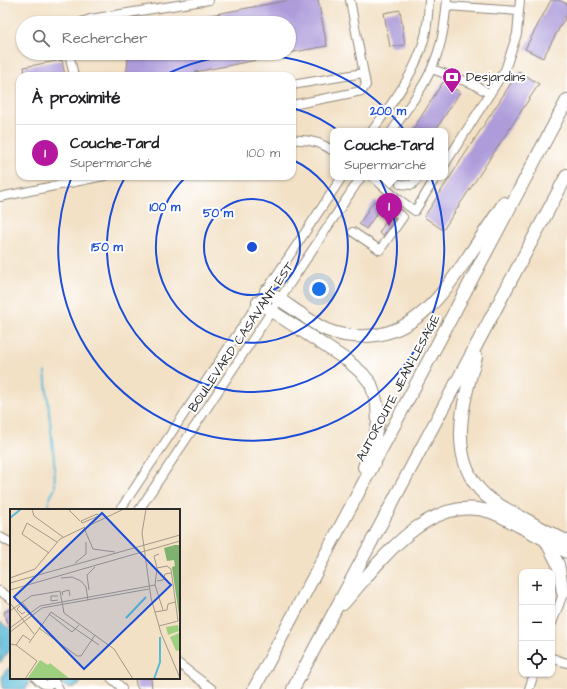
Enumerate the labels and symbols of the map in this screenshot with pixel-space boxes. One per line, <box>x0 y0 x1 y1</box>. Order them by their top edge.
bank icon: Desjardins <box>441 66 463 94</box>
place label: Desjardins <box>466 68 526 86</box>
text: 200 m <box>369 103 407 120</box>
pin: 1 <box>376 193 402 226</box>
text: 100 m <box>150 199 181 216</box>
text: 50 m <box>203 205 234 222</box>
text: 150 m <box>91 239 124 256</box>
centre of rings <box>245 240 259 254</box>
street label: BOULEVARD CASAVANT EST <box>184 258 299 416</box>
your location <box>309 279 329 299</box>
street label: AUTOROUTE JEAN-LESAGE <box>352 311 445 465</box>
inset map <box>10 509 180 679</box>

